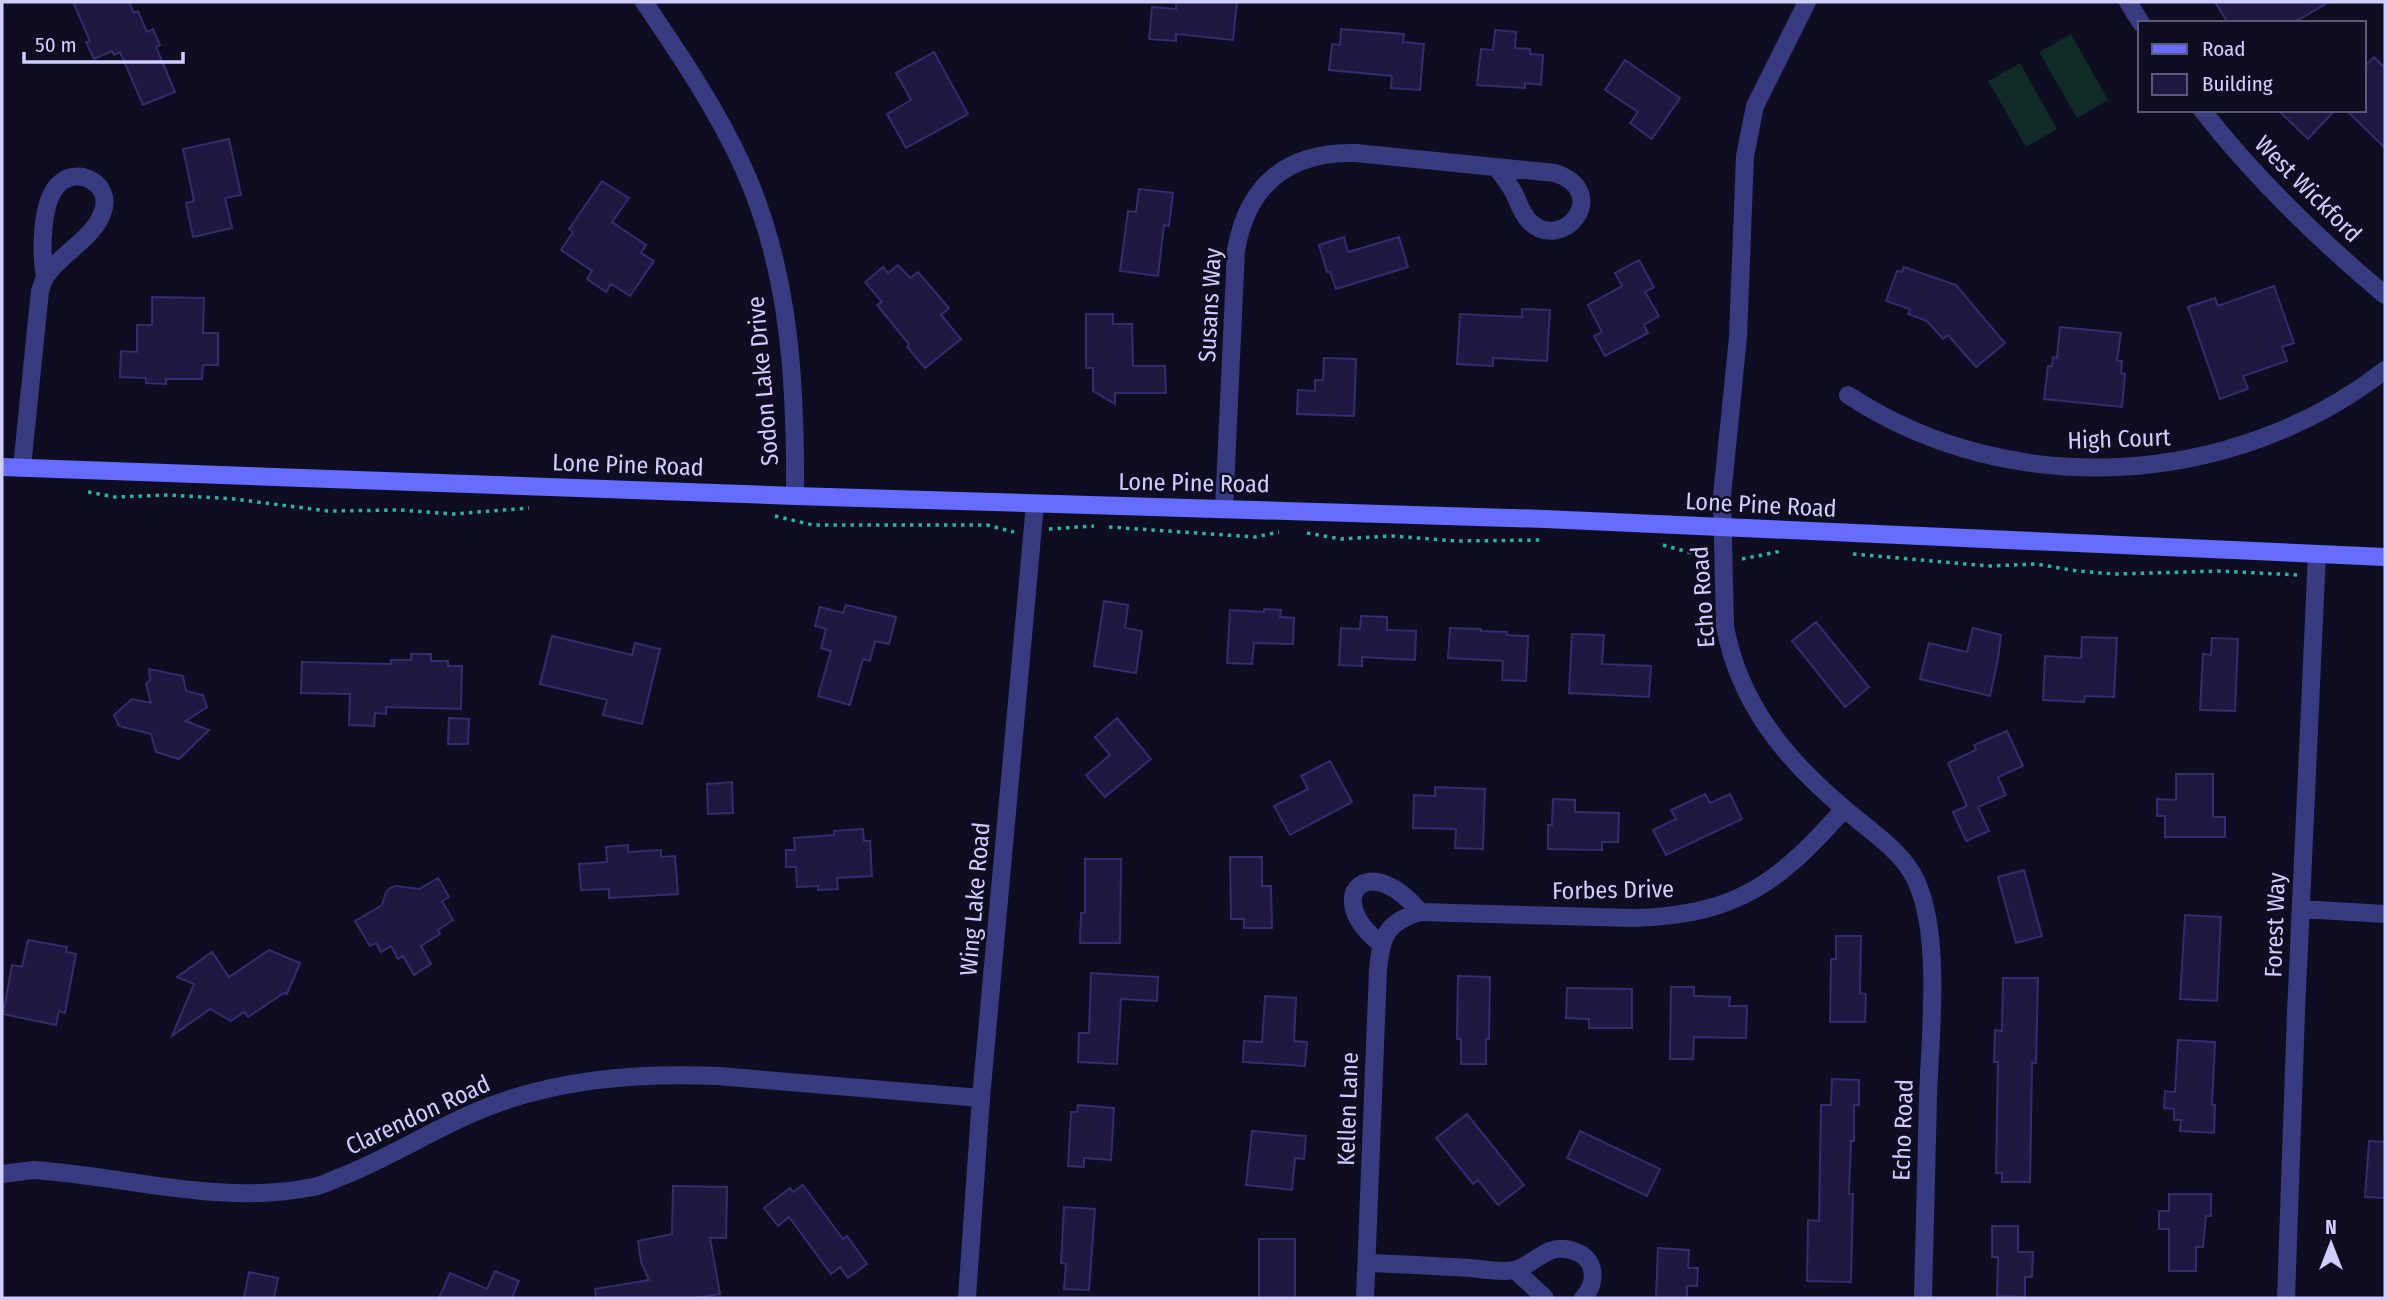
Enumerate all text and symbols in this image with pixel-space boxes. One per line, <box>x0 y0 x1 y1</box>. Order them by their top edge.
scale bar <box>24 21 184 65</box>
legend <box>2138 21 2366 112</box>
text: 50 m <box>35 32 77 58</box>
text: Road <box>2202 36 2246 62</box>
text: Building <box>2202 71 2273 97</box>
street label: West Wickford <box>2249 130 2367 248</box>
street label: Susans Way <box>1193 247 1227 363</box>
street label: Sodon Lake Drive <box>742 295 784 467</box>
street label: High Court <box>2067 423 2171 455</box>
street label: Lone Pine Road <box>552 448 704 482</box>
street label: Lone Pine Road <box>1118 468 1270 498</box>
street label: Lone Pine Road <box>1685 487 1837 523</box>
street label: Echo Road <box>1685 545 1721 649</box>
street label: Wing Lake Road <box>954 821 996 977</box>
street label: Forest Way <box>2259 872 2291 978</box>
street label: Forbes Drive <box>1552 875 1674 905</box>
street label: Kellen Lane <box>1332 1052 1364 1166</box>
street label: Clarendon Road <box>342 1069 494 1161</box>
street label: Echo Road <box>1887 1079 1919 1181</box>
north arrow <box>2296 1209 2366 1279</box>
text: N <box>2325 1216 2337 1239</box>

